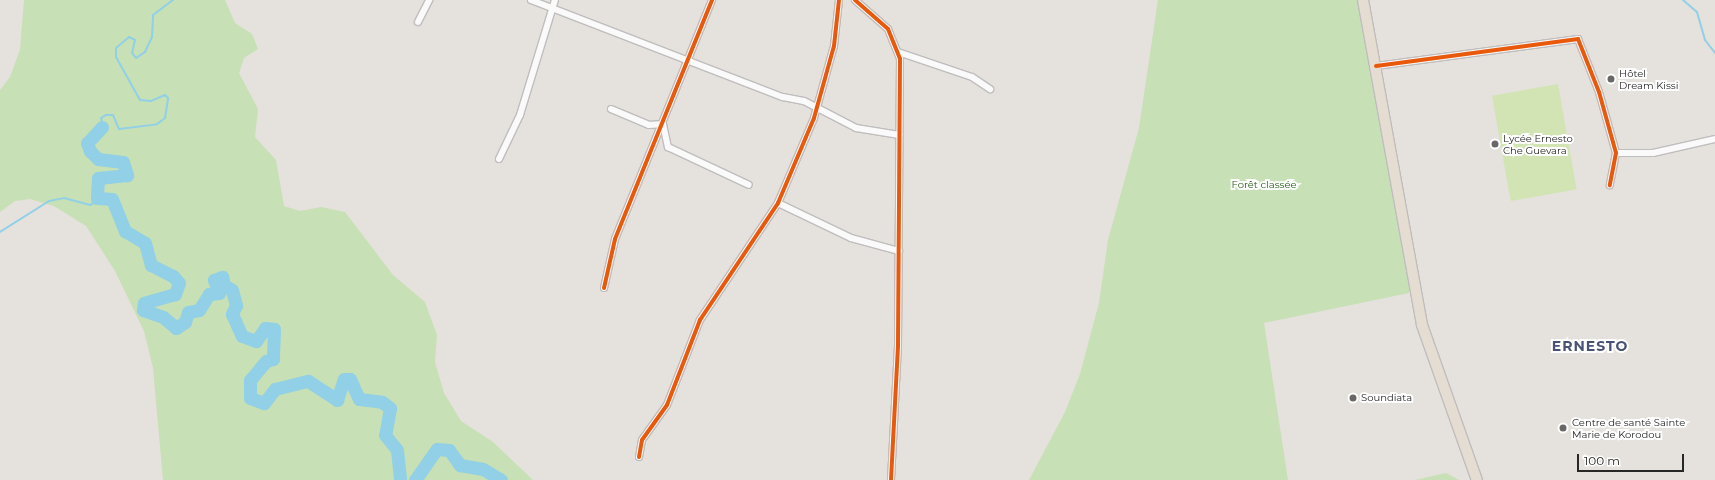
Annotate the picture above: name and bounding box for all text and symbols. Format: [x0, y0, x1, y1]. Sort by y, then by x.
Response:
place label: Hôtel Dream Kissi [1619, 67, 1678, 90]
marker: Hôtel Dream Kissi [1606, 74, 1616, 84]
place label: Lycée Ernesto Che Guevara [1503, 132, 1573, 156]
marker: Lycée Ernesto Che Guevara [1490, 139, 1500, 149]
park label: Forêt classée [1231, 179, 1297, 191]
district label: ERNESTO [1552, 338, 1628, 354]
place label: Soundiata [1361, 392, 1412, 404]
marker: Soundiata [1348, 393, 1358, 403]
place label: Centre de santé Sainte Marie de Korodou [1572, 416, 1685, 440]
marker: Centre de santé Sainte Marie de Korodou [1557, 422, 1569, 434]
scale bar [1579, 446, 1686, 472]
text: 100 m [1584, 453, 1620, 468]

